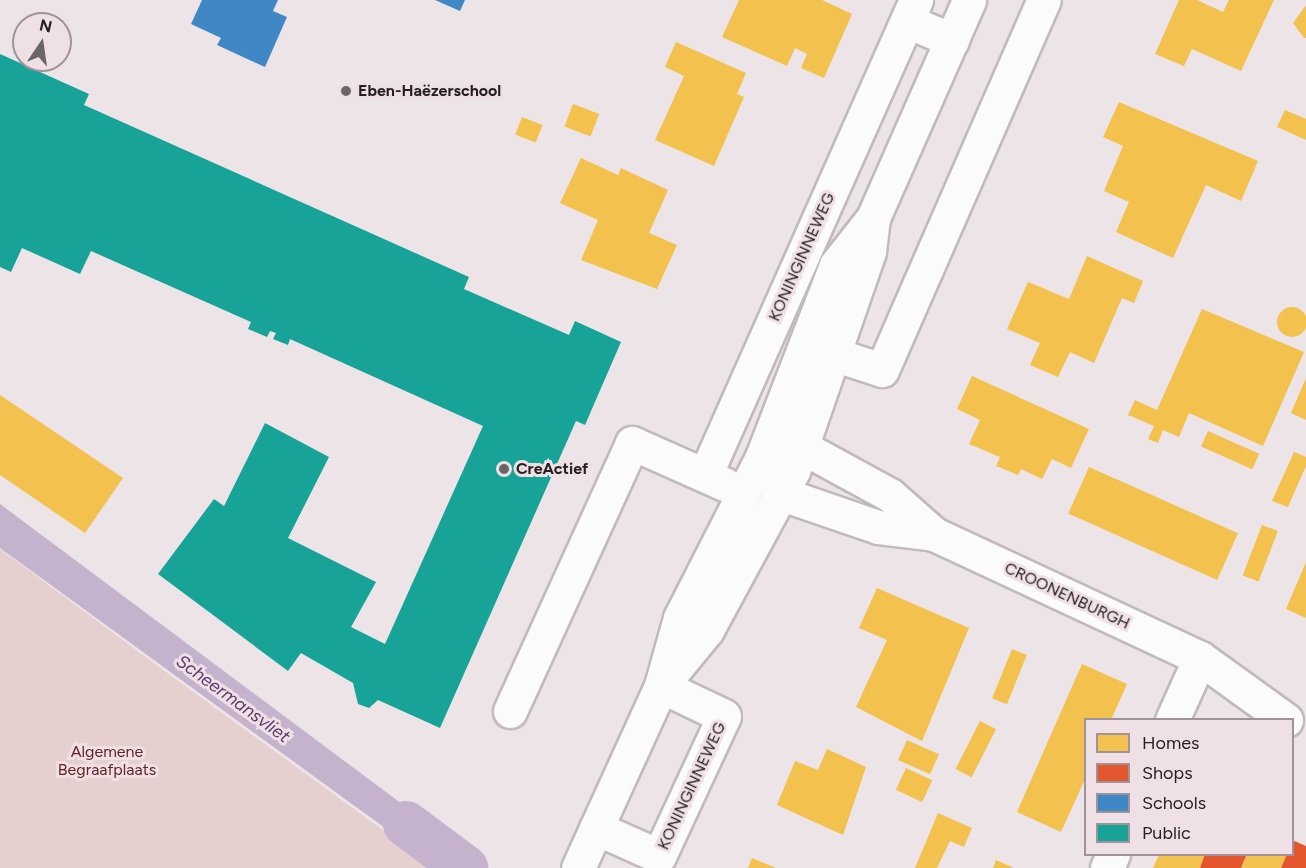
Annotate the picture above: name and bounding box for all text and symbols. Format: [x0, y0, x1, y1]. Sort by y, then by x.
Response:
north arrow [12, 12, 72, 72]
text: N [38, 15, 54, 37]
place label: Eben-Haëzerschool [358, 81, 501, 101]
marker: Eben-Haëzerschool [339, 84, 353, 98]
street label: KONINGINNEWEG [765, 190, 839, 324]
place label: CreActief [516, 459, 588, 479]
marker: CreActief [497, 462, 511, 476]
street label: CROONENBURGH [1001, 559, 1133, 633]
water label: Scheermansvliet [172, 650, 294, 748]
legend [1084, 718, 1294, 856]
street label: KONINGINNEWEG [654, 719, 730, 853]
text: Homes [1142, 732, 1200, 754]
park label: Algemene Begraafplaats [58, 742, 156, 780]
text: Shops [1142, 762, 1193, 784]
text: Schools [1142, 792, 1206, 814]
text: Public [1142, 822, 1191, 844]

